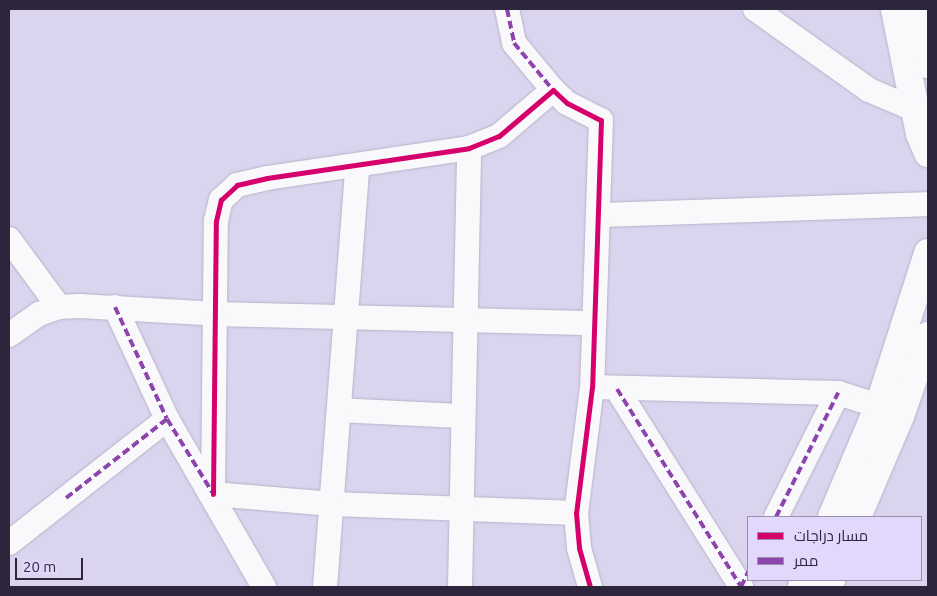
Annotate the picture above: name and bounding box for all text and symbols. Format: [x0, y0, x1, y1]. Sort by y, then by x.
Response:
legend [747, 516, 922, 581]
text: مسار دراجات [794, 527, 868, 544]
scale bar [18, 548, 85, 580]
text: ممر [794, 552, 818, 569]
text: 20 m [23, 558, 56, 575]

